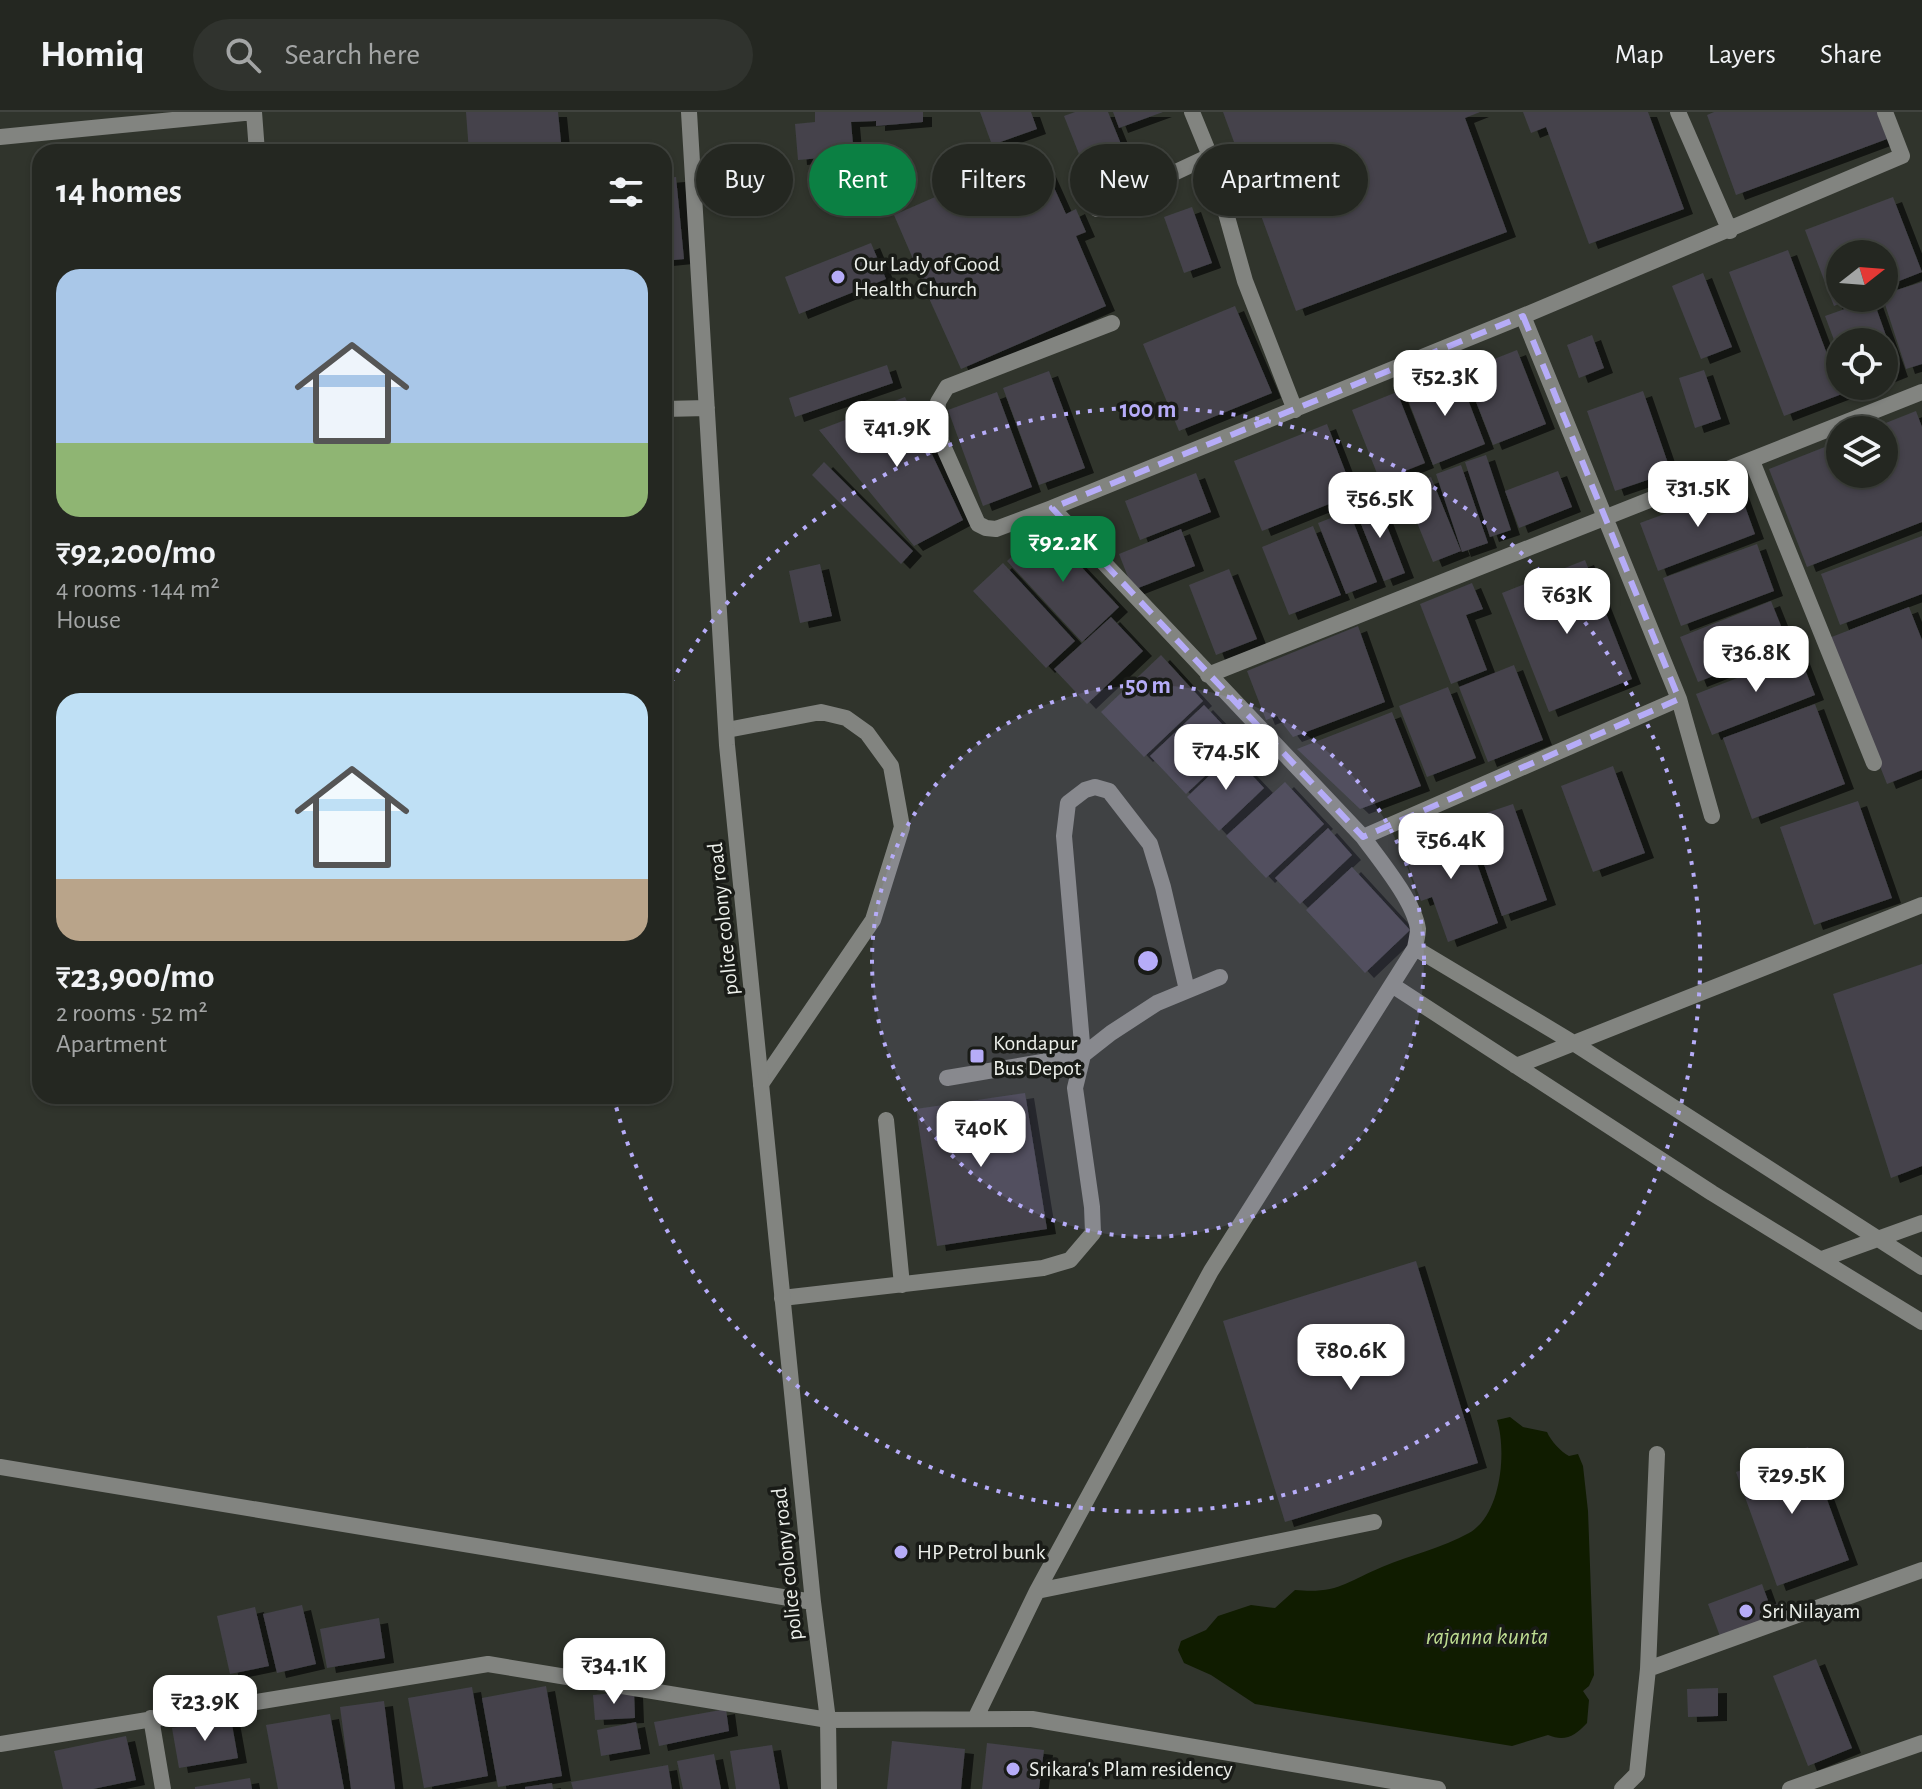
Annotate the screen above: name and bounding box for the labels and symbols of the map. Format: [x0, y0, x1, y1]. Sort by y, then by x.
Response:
north arrow [1826, 240, 1898, 312]
place label: Our Lady of Good Health Church [854, 253, 1000, 300]
marker: Our Lady of Good Health Church [829, 268, 847, 286]
pin: ₹52.3K [1380, 350, 1510, 418]
text: 100 m [1120, 398, 1176, 422]
pin: ₹41.9K [832, 401, 962, 469]
pin: ₹31.5K [1633, 461, 1763, 529]
pin: ₹56.5K [1315, 472, 1445, 540]
pin: ₹92.2K [998, 516, 1128, 584]
pin: ₹63K [1520, 568, 1614, 636]
pin: ₹36.8K [1691, 626, 1821, 694]
text: 50 m [1125, 674, 1171, 698]
pin: ₹74.5K [1161, 724, 1291, 792]
pin: ₹56.4K [1386, 813, 1516, 881]
street label: police colony road [704, 841, 742, 997]
centre of rings [1134, 947, 1162, 975]
place label: Kondapur Bus Depot [993, 1032, 1081, 1079]
marker: Kondapur Bus Depot [968, 1047, 986, 1065]
pin: ₹40K [934, 1101, 1028, 1169]
pin: ₹80.6K [1286, 1324, 1416, 1392]
pin: ₹29.5K [1727, 1448, 1857, 1516]
street label: police colony road [768, 1486, 806, 1642]
place label: HP Petrol bunk [917, 1541, 1045, 1563]
marker: HP Petrol bunk [892, 1543, 910, 1561]
place label: Sri Nilayam [1762, 1600, 1860, 1622]
marker: Sri Nilayam [1737, 1602, 1755, 1620]
water label: rajanna kunta [1426, 1625, 1548, 1649]
pin: ₹34.1K [549, 1638, 679, 1706]
pin: ₹23.9K [140, 1675, 270, 1743]
place label: Srikara's Plam residency [1029, 1758, 1233, 1780]
marker: Srikara's Plam residency [1004, 1760, 1022, 1778]

